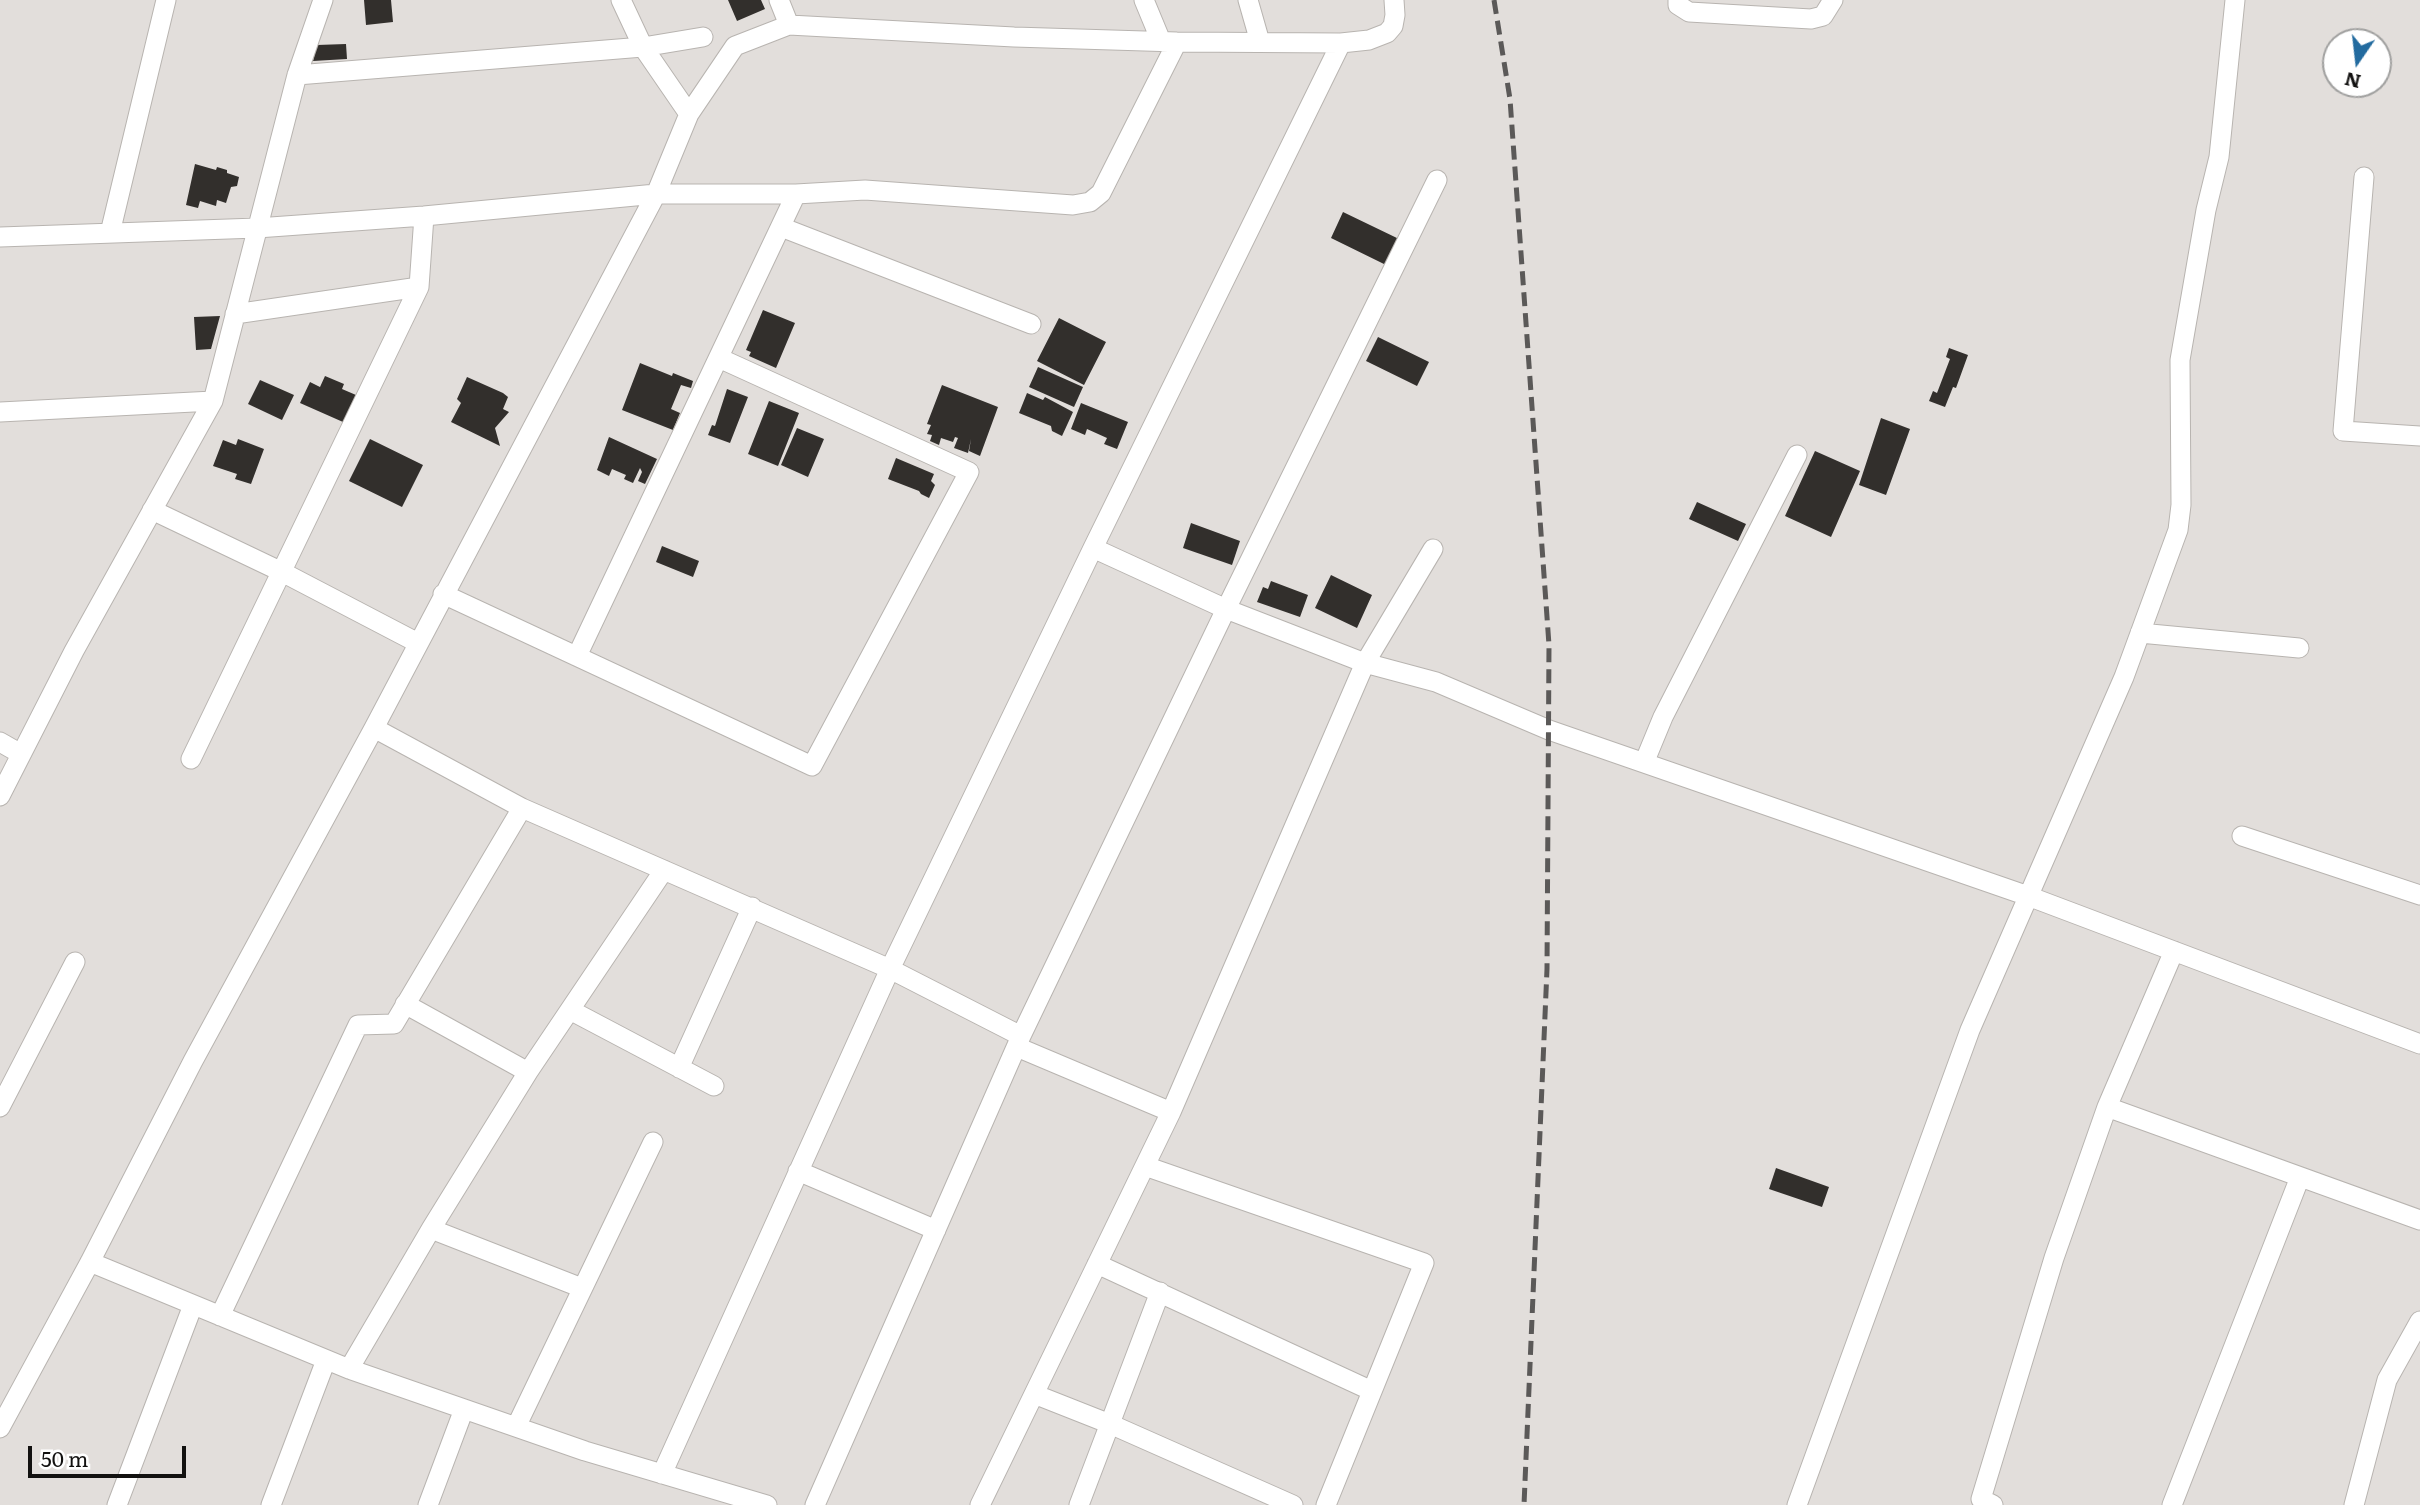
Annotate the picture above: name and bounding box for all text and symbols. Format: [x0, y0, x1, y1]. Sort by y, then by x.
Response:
north arrow [2322, 28, 2392, 98]
text: N [2341, 66, 2364, 97]
scale bar [32, 1432, 189, 1476]
text: 50 m [41, 1442, 88, 1473]

